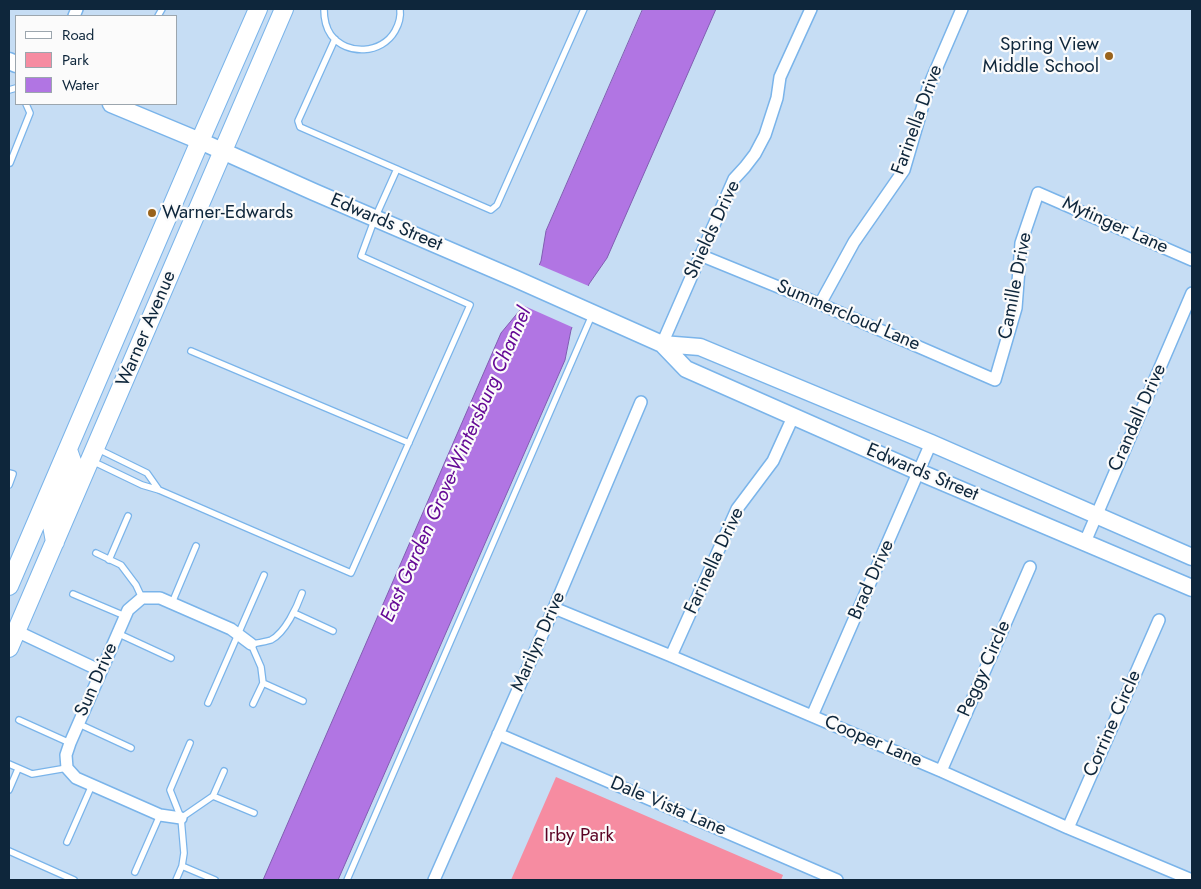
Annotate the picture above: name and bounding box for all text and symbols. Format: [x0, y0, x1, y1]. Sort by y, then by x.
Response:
legend [15, 15, 178, 105]
text: Road [62, 24, 94, 46]
place label: Spring View Middle School [983, 34, 1099, 78]
text: Park [62, 49, 89, 71]
marker: Spring View Middle School [1103, 50, 1115, 62]
street label: Farinella Drive [888, 62, 948, 178]
text: Water [62, 74, 99, 96]
street label: Shields Drive [680, 177, 746, 283]
street label: Edwards Street [327, 189, 445, 257]
street label: Mytinger Lane [1059, 193, 1171, 259]
place label: Warner-Edwards [162, 202, 293, 224]
marker: Warner-Edwards [146, 207, 158, 219]
street label: Camille Drive [994, 231, 1038, 341]
street label: Warner Avenue [112, 268, 182, 390]
street label: Summercloud Lane [773, 275, 923, 357]
water label: East Garden Grove-Wintersburg Channel [377, 304, 537, 626]
street label: Crandall Drive [1104, 361, 1172, 475]
street label: Edwards Street [863, 439, 981, 507]
street label: Farinella Drive [680, 504, 750, 618]
street label: Brad Drive [844, 537, 900, 623]
street label: Marilyn Drive [507, 589, 571, 695]
street label: Peggy Circle [954, 617, 1016, 721]
street label: Sun Drive [71, 640, 123, 720]
street label: Corrine Circle [1079, 667, 1147, 781]
street label: Cooper Lane [821, 711, 925, 773]
street label: Dale Vista Lane [607, 772, 729, 842]
park label: Irby Park [544, 825, 614, 847]

